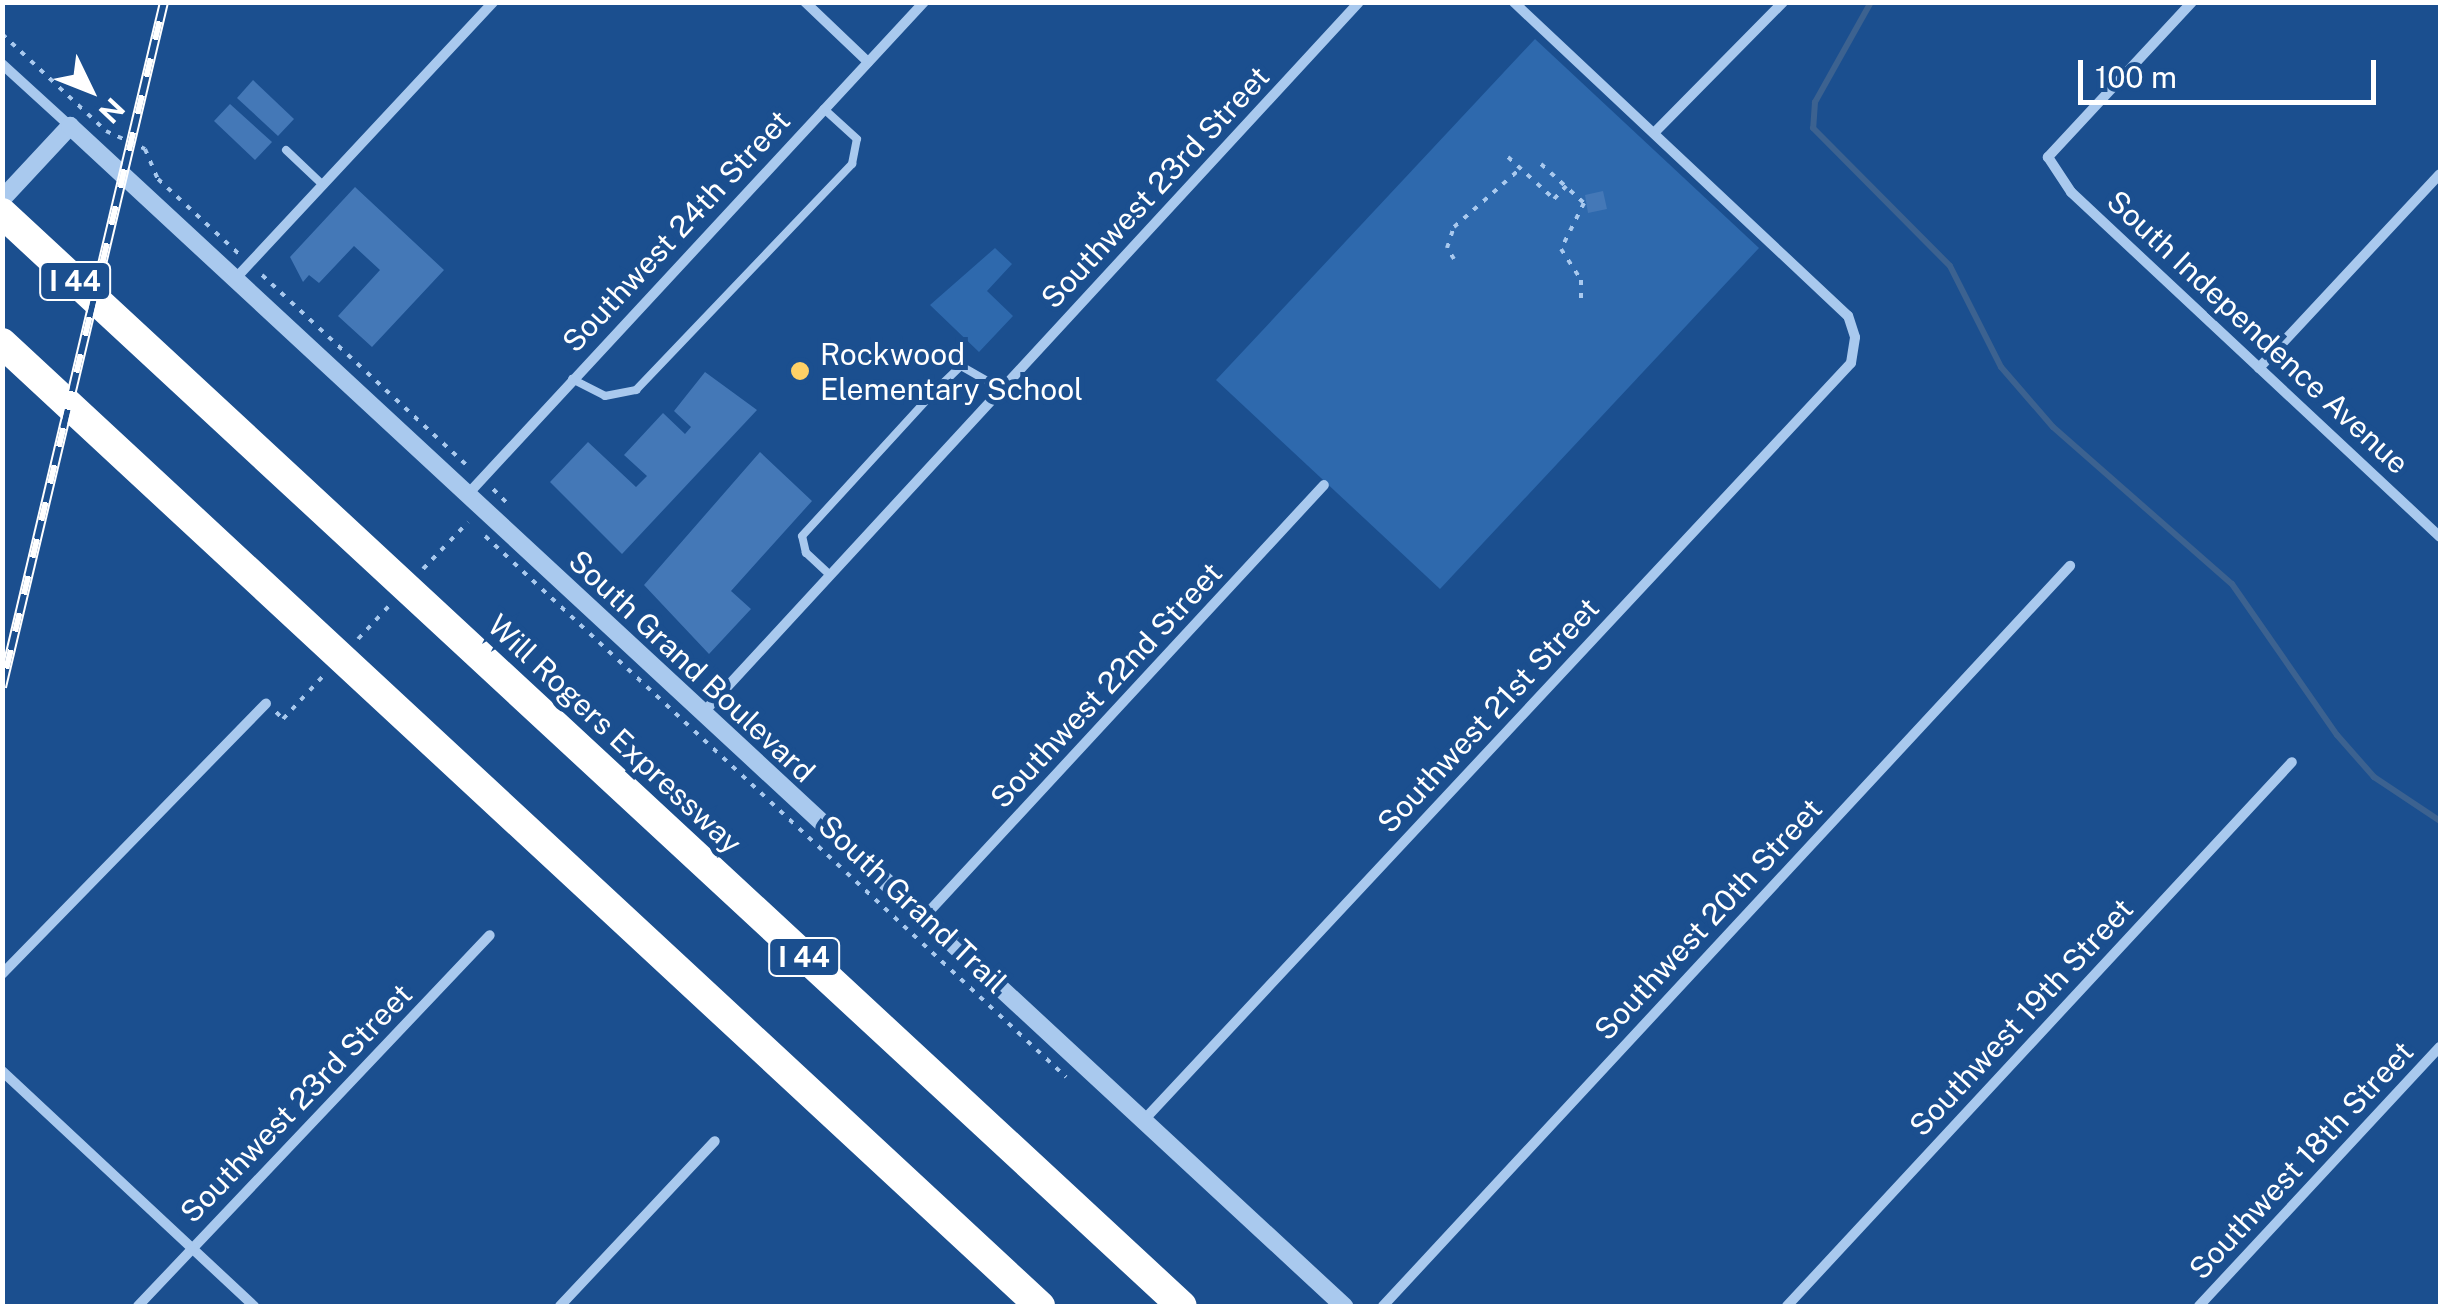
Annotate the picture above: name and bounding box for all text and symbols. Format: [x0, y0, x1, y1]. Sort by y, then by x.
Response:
north arrow [40, 40, 140, 140]
scale bar [2083, 40, 2380, 102]
street label: Southwest 23rd Street [1033, 59, 1277, 315]
text: 100 m [2095, 59, 2177, 95]
text: N [93, 92, 132, 130]
street label: Southwest 24th Street [555, 103, 797, 359]
street label: South Independence Avenue [2100, 183, 2416, 481]
road number: I 44 [38, 258, 112, 304]
place label: Rockwood Elementary School [820, 336, 1083, 406]
marker: Rockwood Elementary School [789, 360, 811, 382]
street label: South Grand Boulevard [561, 543, 823, 789]
street label: Southwest 22nd Street [983, 555, 1229, 815]
street label: Southwest 21st Street [1370, 590, 1606, 840]
street label: Will Rogers Expressway [481, 607, 749, 861]
street label: Southwest 20th Street [1587, 791, 1829, 1047]
street label: South Grand Trail [811, 808, 1015, 1000]
street label: Southwest 19th Street [1902, 891, 2140, 1143]
road number: I 44 [766, 934, 842, 980]
street label: Southwest 23rd Street [173, 976, 419, 1230]
street label: Southwest 18th Street [2181, 1034, 2421, 1286]

